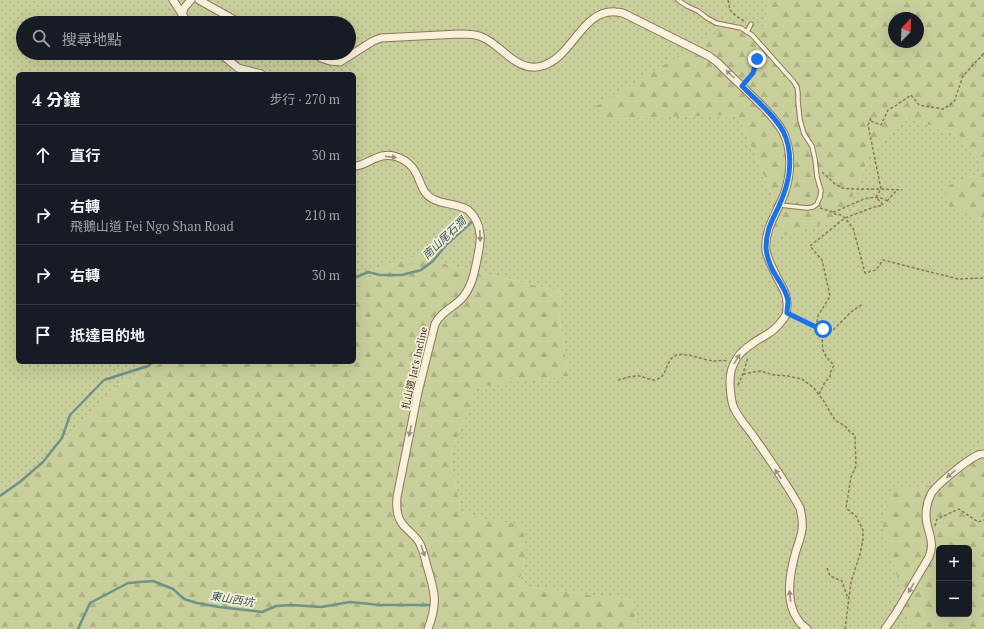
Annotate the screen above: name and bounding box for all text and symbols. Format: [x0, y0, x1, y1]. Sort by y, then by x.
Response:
north arrow [888, 12, 924, 48]
search box [16, 16, 356, 60]
icon: search [30, 27, 52, 49]
text: 搜尋地點 [62, 29, 122, 49]
route end [748, 50, 766, 68]
one-way arrow [725, 69, 734, 79]
text: 4 分鐘 [32, 88, 80, 111]
text: 步行 · 270 m [269, 90, 340, 108]
icon: ahead [32, 144, 54, 166]
text: 直行 [70, 145, 100, 165]
text: 30 m [312, 146, 340, 164]
one-way arrow [385, 153, 397, 160]
text: 右轉 [70, 196, 100, 216]
icon: right [32, 204, 54, 226]
text: 210 m [305, 206, 340, 224]
water label: 南山尾石澗 [419, 212, 470, 262]
text: 飛鵝山道 Fei Ngo Shan Road [70, 217, 234, 235]
one-way arrow [477, 230, 483, 243]
icon: right [32, 264, 54, 286]
text: 右轉 [70, 265, 100, 285]
text: 30 m [312, 266, 340, 284]
route start [814, 320, 832, 338]
icon: arrive [32, 324, 54, 346]
text: 抵達目的地 [70, 325, 145, 345]
street label: 扎山道 Jat's Incline [399, 326, 430, 411]
one-way arrow [733, 354, 740, 365]
one-way arrow [407, 425, 413, 437]
one-way arrow [774, 469, 782, 479]
one-way arrow [946, 470, 957, 478]
one-way arrow [420, 545, 426, 557]
map controls [936, 545, 972, 617]
button: + [936, 545, 972, 581]
button: − [936, 581, 972, 617]
one-way arrow [907, 583, 915, 593]
water label: 東山西坑 [209, 589, 257, 610]
one-way arrow [787, 589, 793, 602]

